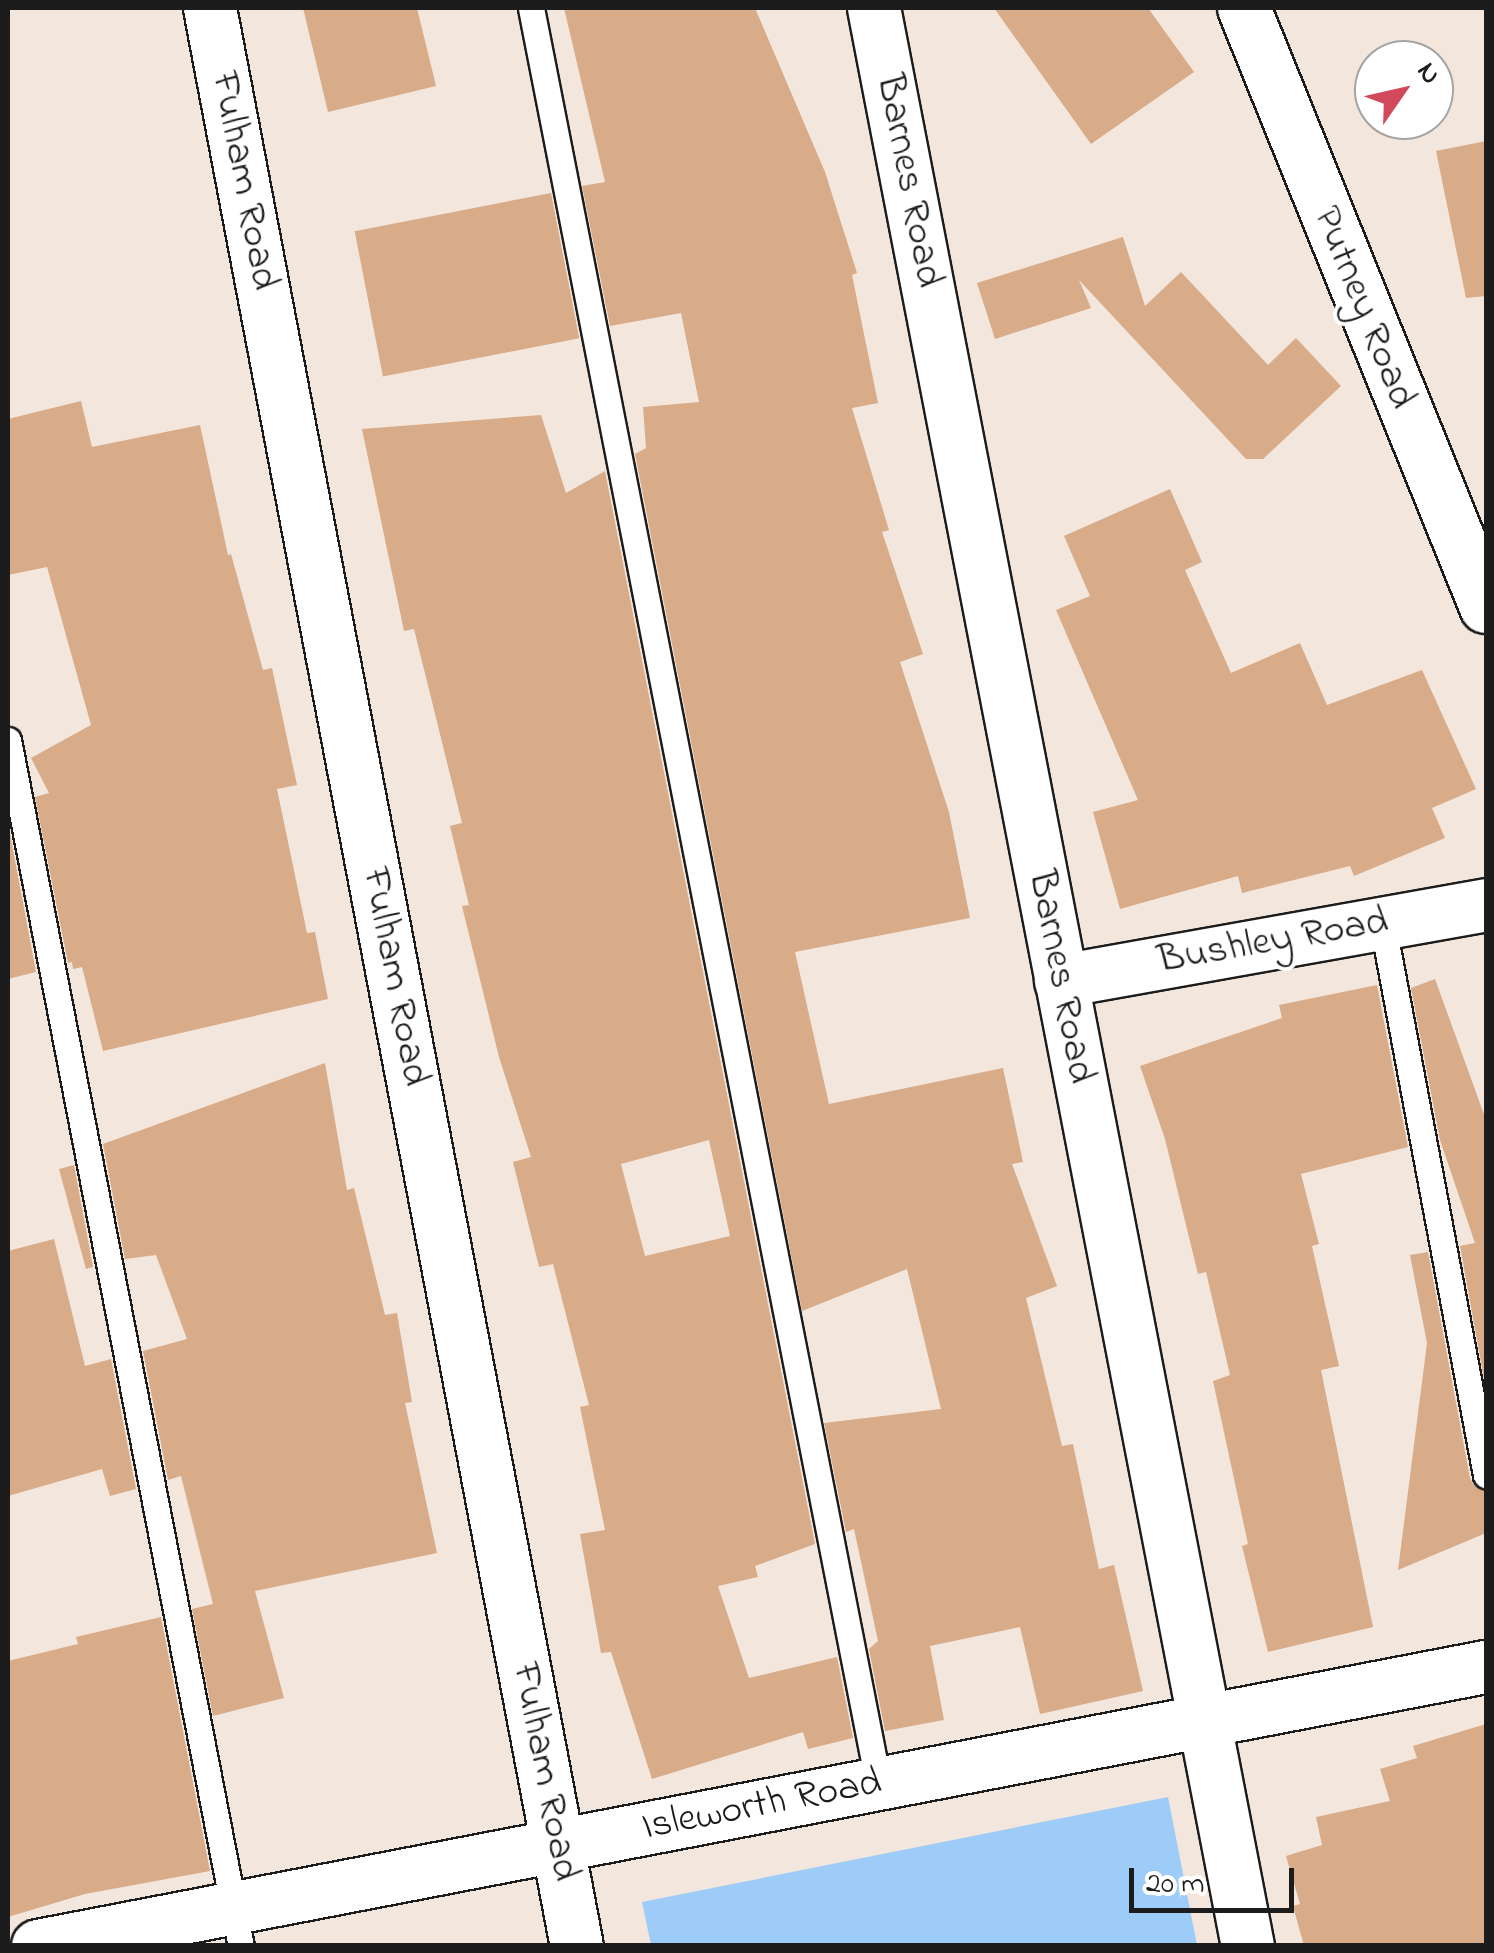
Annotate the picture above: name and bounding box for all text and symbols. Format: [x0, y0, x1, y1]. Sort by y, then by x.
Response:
north arrow [1354, 40, 1454, 140]
text: N [1405, 55, 1450, 93]
street label: Fulham Road [198, 68, 288, 294]
street label: Barnes Road [864, 70, 952, 292]
street label: Putney Road [1301, 200, 1425, 416]
street label: Fulham Road [349, 864, 439, 1090]
street label: Barnes Road [1016, 866, 1104, 1088]
street label: Bushley Road [1154, 898, 1392, 986]
street label: Fulham Road [499, 1659, 589, 1885]
street label: Isleworth Road [638, 1759, 886, 1853]
scale bar [1134, 1848, 1299, 1910]
text: 20 m [1146, 1863, 1205, 1907]

